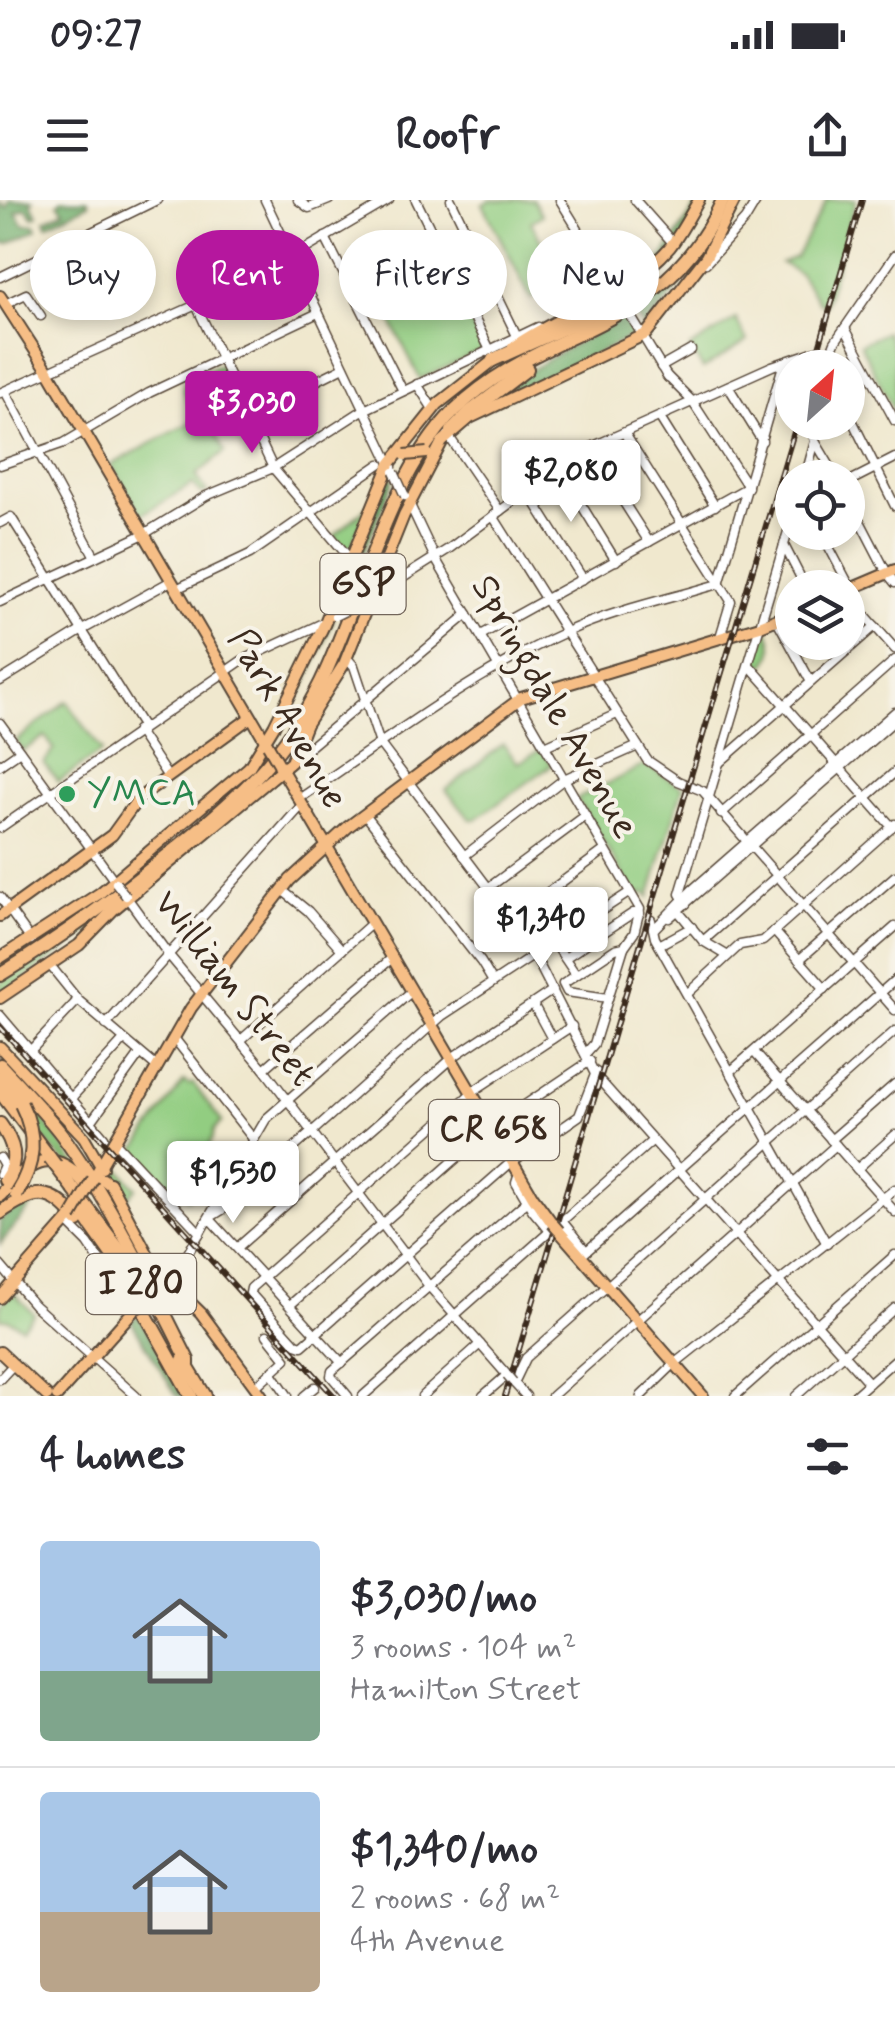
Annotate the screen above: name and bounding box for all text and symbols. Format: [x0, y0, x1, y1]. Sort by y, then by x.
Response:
text: 09:27 [50, 11, 142, 60]
text: Roofr [396, 106, 499, 165]
icon: menu [40, 108, 95, 163]
icon: share [800, 108, 855, 163]
chip: Buy [30, 230, 156, 320]
chip: Rent [176, 230, 319, 320]
chip: Filters [339, 230, 507, 320]
chip: New [527, 230, 659, 320]
north arrow [775, 350, 865, 440]
map controls [775, 350, 865, 660]
pin: $3,030 [171, 371, 333, 456]
text: $3,030 [207, 382, 297, 424]
pin: $2,080 [490, 440, 652, 525]
text: $2,080 [524, 451, 618, 493]
button: locate [775, 460, 865, 550]
road number: GSP [320, 554, 406, 614]
street label: Springdale Avenue [455, 567, 649, 849]
button: layers [775, 570, 865, 660]
street label: Park Avenue [216, 620, 358, 818]
place label: YMCA [87, 770, 196, 819]
marker: YMCA [56, 783, 78, 805]
street label: William Street [142, 881, 326, 1097]
pin: $1,340 [460, 887, 622, 972]
text: $1,340 [496, 898, 586, 940]
road number: CR 658 [429, 1100, 559, 1160]
pin: $1,530 [152, 1141, 314, 1226]
text: $1,530 [189, 1152, 277, 1194]
road number: I 280 [86, 1254, 196, 1314]
text: 4 homes [40, 1429, 186, 1484]
icon: filters [800, 1429, 855, 1484]
text: $3,030/mo [350, 1572, 537, 1627]
icon: home [120, 1581, 240, 1701]
text: 3 rooms · 104 m² [350, 1627, 576, 1669]
text: Hamilton Street [350, 1669, 581, 1711]
text: $1,340/mo [350, 1823, 538, 1878]
icon: home [120, 1832, 240, 1952]
text: 2 rooms · 68 m² [350, 1878, 560, 1920]
text: 4th Avenue [350, 1920, 505, 1962]

